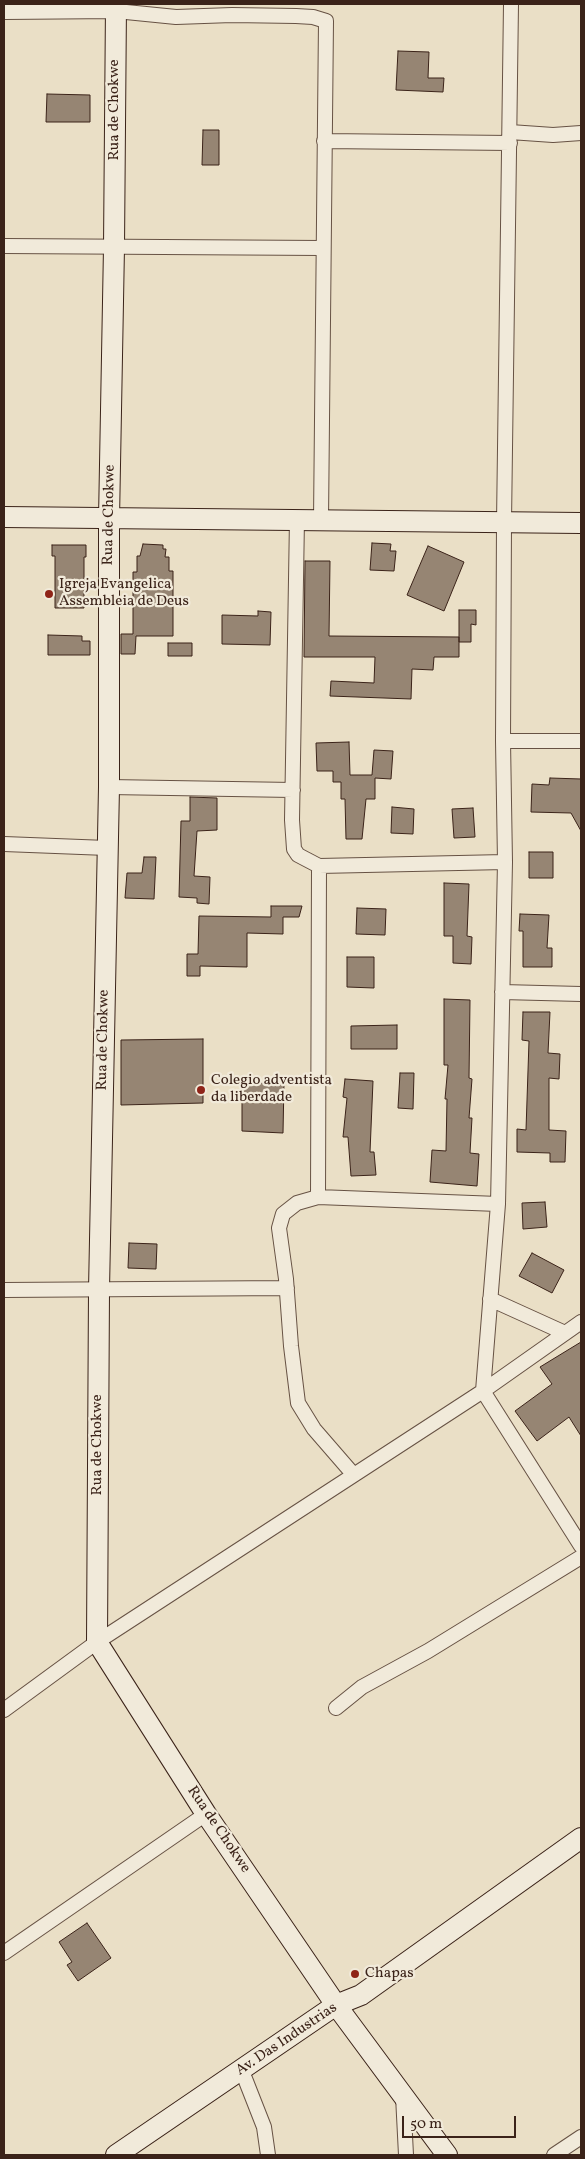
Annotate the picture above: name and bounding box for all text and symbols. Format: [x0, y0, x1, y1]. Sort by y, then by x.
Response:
street label: Rua de Chokwe [106, 59, 124, 161]
street label: Rua de Chokwe [100, 464, 120, 566]
place label: Igreja Evangelica Assembleia de Deus [59, 576, 189, 611]
marker: Igreja Evangelica Assembleia de Deus [43, 588, 55, 600]
street label: Rua de Chokwe [94, 989, 114, 1091]
place label: Colegio adventista da liberdade [211, 1072, 332, 1107]
marker: Colegio adventista da liberdade [195, 1084, 207, 1096]
street label: Rua de Chokwe [89, 1394, 107, 1496]
street label: Rua de Chokwe [182, 1783, 254, 1877]
place label: Chapas [365, 1965, 414, 1983]
marker: Chapas [349, 1968, 361, 1980]
street label: Av. Das Industrias [233, 1999, 341, 2081]
scale bar [405, 2106, 519, 2138]
text: 50 m [410, 2114, 442, 2135]

